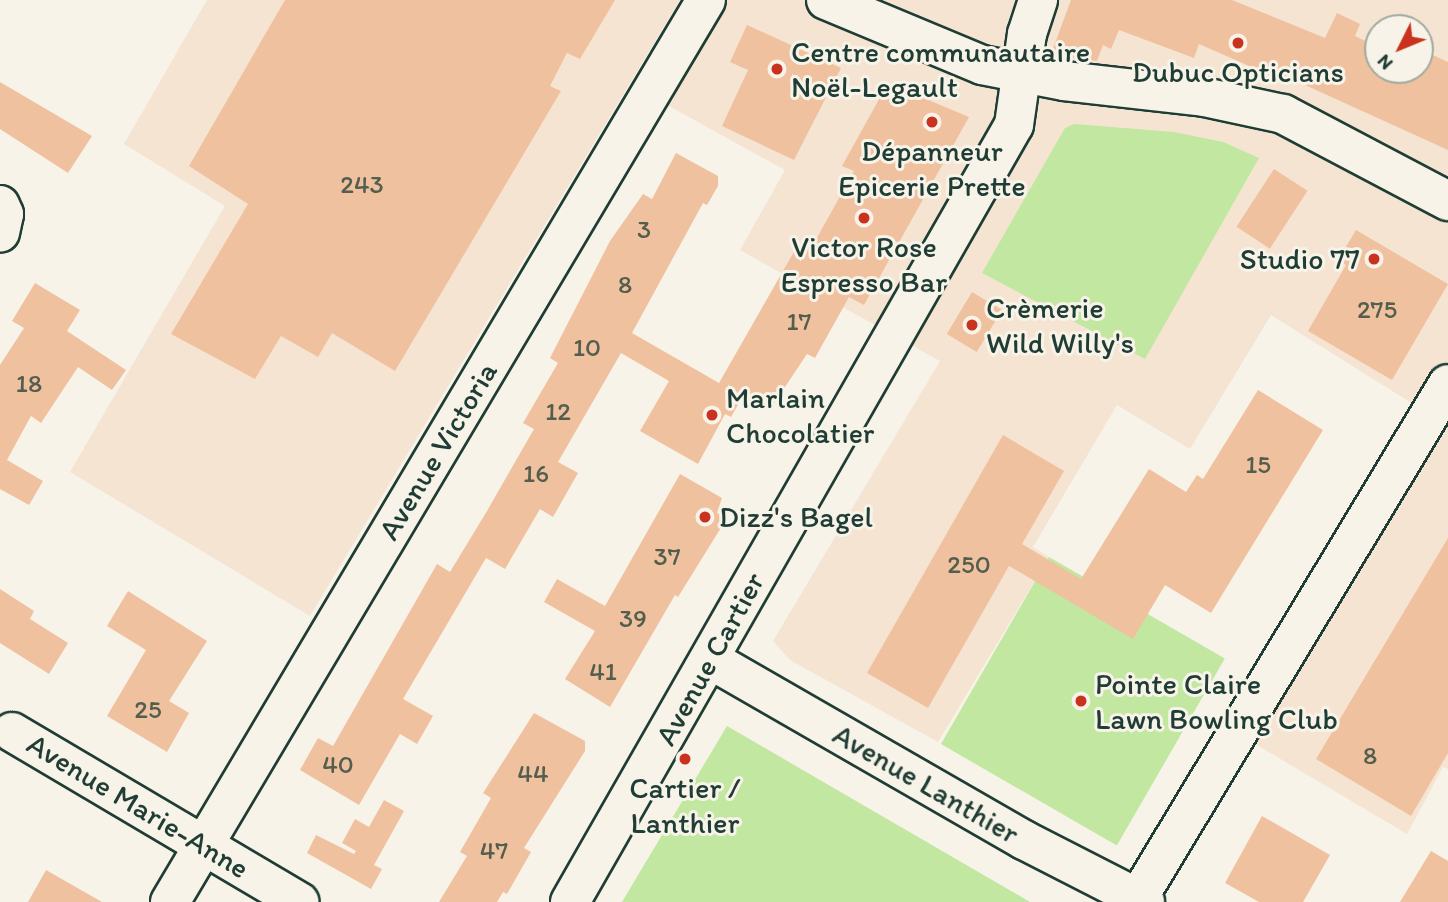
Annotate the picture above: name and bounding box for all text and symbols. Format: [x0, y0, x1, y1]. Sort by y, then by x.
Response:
north arrow [1364, 14, 1434, 84]
place label: Centre communautaire Noël-Legault [791, 34, 1090, 104]
marker: Dubuc Opticians [1230, 35, 1246, 51]
text: N [1372, 50, 1398, 75]
place label: Dubuc Opticians [1132, 54, 1344, 90]
marker: Centre communautaire Noël-Legault [769, 61, 785, 77]
marker: Dépanneur Epicerie Prette [924, 114, 940, 130]
place label: Dépanneur Epicerie Prette [838, 133, 1026, 204]
house number: 243 [340, 169, 384, 201]
marker: Victor Rose Espresso Bar [856, 210, 872, 226]
house number: 3 [637, 214, 651, 246]
place label: Victor Rose Espresso Bar [781, 229, 947, 300]
place label: Studio 77 [1240, 241, 1360, 277]
marker: Studio 77 [1366, 251, 1382, 267]
house number: 8 [618, 269, 632, 301]
place label: Crèmerie Wild Willy's [986, 290, 1134, 360]
house number: 275 [1357, 294, 1397, 326]
house number: 17 [787, 306, 811, 338]
marker: Crèmerie Wild Willy's [964, 317, 980, 333]
house number: 10 [573, 332, 601, 364]
street label: Avenue Victoria [371, 355, 505, 547]
house number: 18 [16, 368, 42, 400]
place label: Marlain Chocolatier [726, 380, 874, 450]
house number: 12 [545, 396, 571, 428]
marker: Marlain Chocolatier [704, 407, 720, 423]
house number: 15 [1245, 449, 1271, 481]
house number: 16 [523, 458, 549, 490]
place label: Dizz's Bagel [719, 499, 873, 535]
marker: Dizz's Bagel [697, 509, 713, 525]
house number: 37 [653, 541, 681, 573]
house number: 250 [947, 549, 991, 581]
street label: Avenue Cartier [648, 566, 772, 752]
house number: 39 [619, 603, 647, 635]
house number: 41 [589, 656, 617, 688]
place label: Pointe Claire Lawn Bowling Club [1095, 666, 1339, 736]
marker: Pointe Claire Lawn Bowling Club [1073, 693, 1089, 709]
house number: 25 [134, 694, 162, 726]
street label: Avenue Lanthier [826, 716, 1026, 852]
street label: Avenue Marie-Anne [21, 726, 255, 886]
house number: 8 [1363, 740, 1377, 772]
house number: 40 [322, 749, 354, 781]
marker: Cartier / Lanthier [677, 751, 693, 767]
house number: 44 [517, 758, 549, 790]
place label: Cartier / Lanthier [629, 770, 741, 840]
house number: 47 [480, 835, 508, 867]

